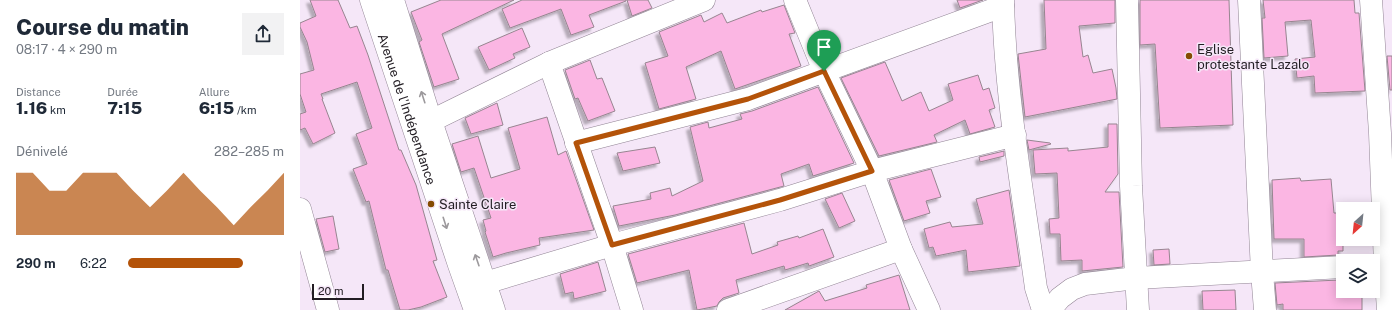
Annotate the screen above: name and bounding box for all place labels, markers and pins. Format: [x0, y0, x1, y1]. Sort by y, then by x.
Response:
pin [807, 30, 841, 71]
place label: Eglise protestante Lazalo [1197, 42, 1309, 72]
marker: Eglise protestante Lazalo [1184, 51, 1194, 61]
place label: Sainte Claire [439, 197, 516, 212]
marker: Sainte Claire [426, 199, 436, 209]

